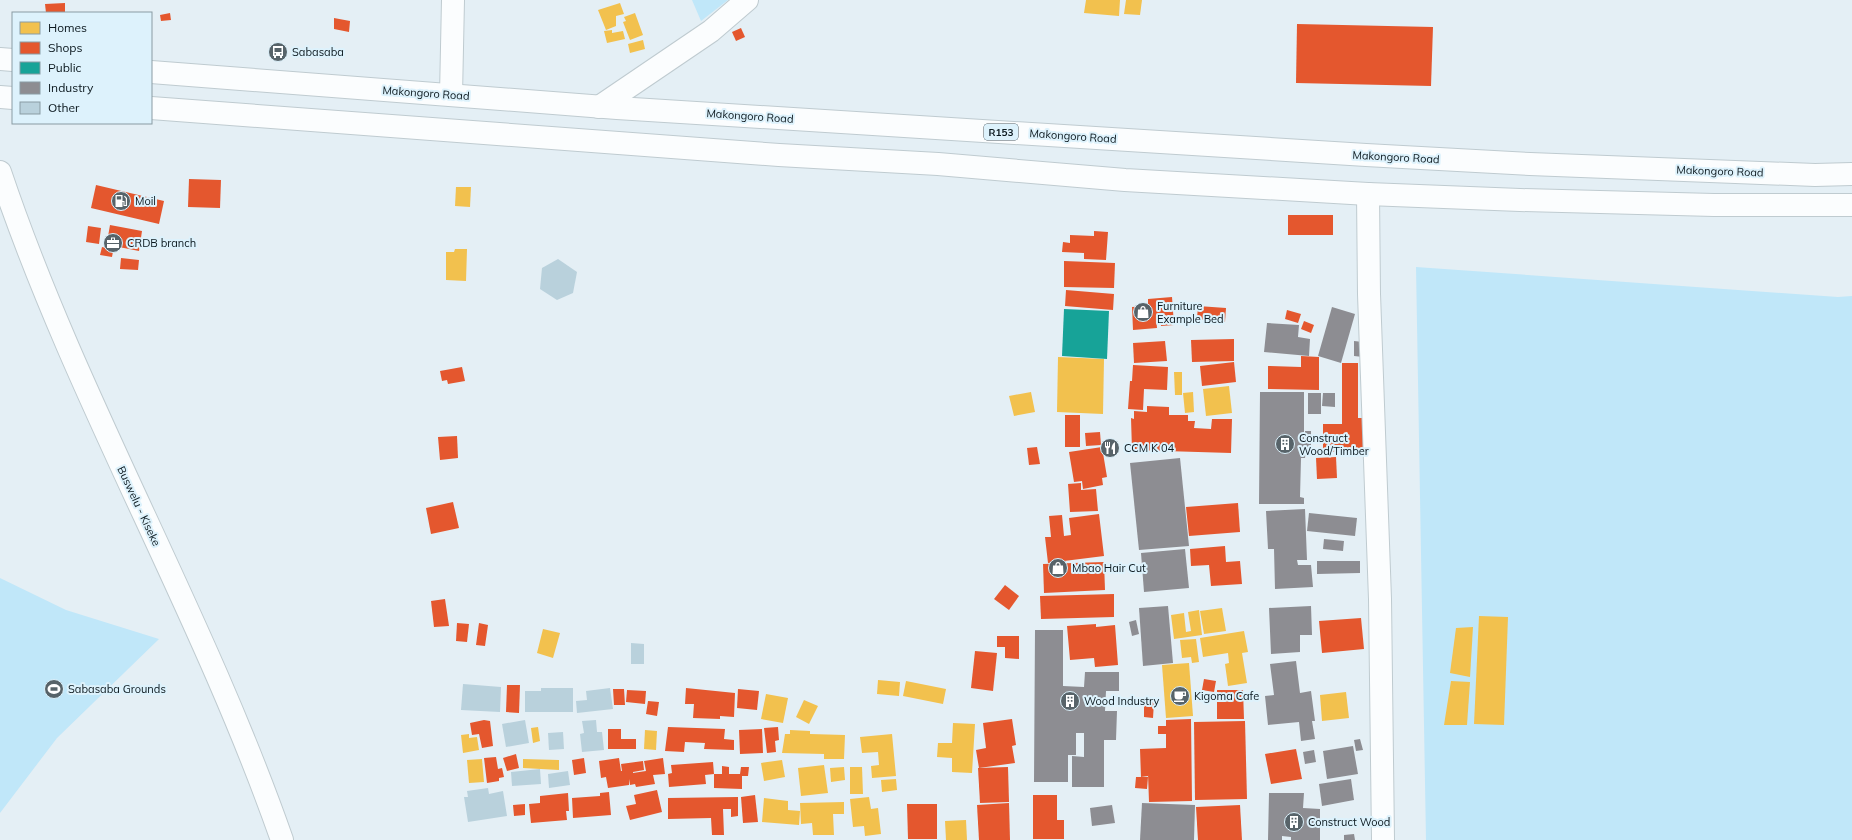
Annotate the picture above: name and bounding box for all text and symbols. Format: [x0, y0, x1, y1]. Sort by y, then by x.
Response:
legend [12, 12, 152, 124]
text: Homes [48, 20, 87, 35]
text: Shops [48, 40, 83, 55]
bus stop icon: Sabasaba [267, 41, 289, 63]
place label: Sabasaba [292, 45, 344, 59]
text: Public [48, 60, 82, 75]
text: Industry [48, 80, 94, 95]
street label: Makongoro Road [382, 83, 470, 103]
text: Other [48, 100, 80, 115]
street label: Makongoro Road [706, 106, 794, 126]
road number: R153 [984, 124, 1018, 140]
street label: Makongoro Road [1029, 126, 1117, 146]
street label: Makongoro Road [1352, 148, 1440, 166]
street label: Makongoro Road [1676, 162, 1764, 180]
fuel station icon: Moil [110, 190, 132, 212]
place label: Moil [135, 194, 156, 208]
office icon: CRDB branch [102, 232, 124, 254]
place label: CRDB branch [127, 236, 196, 250]
place label: Furniture Example Bed [1157, 299, 1224, 326]
shop icon: Furniture Example Bed [1132, 301, 1154, 323]
place label: Construct Wood/Timber [1299, 431, 1369, 458]
building icon: Construct Wood/Timber [1274, 433, 1296, 455]
restaurant icon: CCM K 04 [1099, 437, 1121, 459]
place label: CCM K 04 [1124, 441, 1175, 455]
street label: Buswelu - Kiseke [114, 464, 164, 548]
shop icon: Mbao Hair Cut [1047, 557, 1069, 579]
place label: Mbao Hair Cut [1072, 561, 1146, 575]
sports icon: Sabasaba Grounds [43, 678, 65, 700]
place label: Sabasaba Grounds [68, 682, 166, 696]
cafe icon: Kigoma Cafe [1169, 685, 1191, 707]
place label: Kigoma Cafe [1194, 689, 1259, 703]
building icon: Wood Industry [1059, 690, 1081, 712]
place label: Wood Industry [1084, 694, 1159, 708]
building icon: Construct Wood [1283, 811, 1305, 833]
place label: Construct Wood [1308, 815, 1390, 829]

